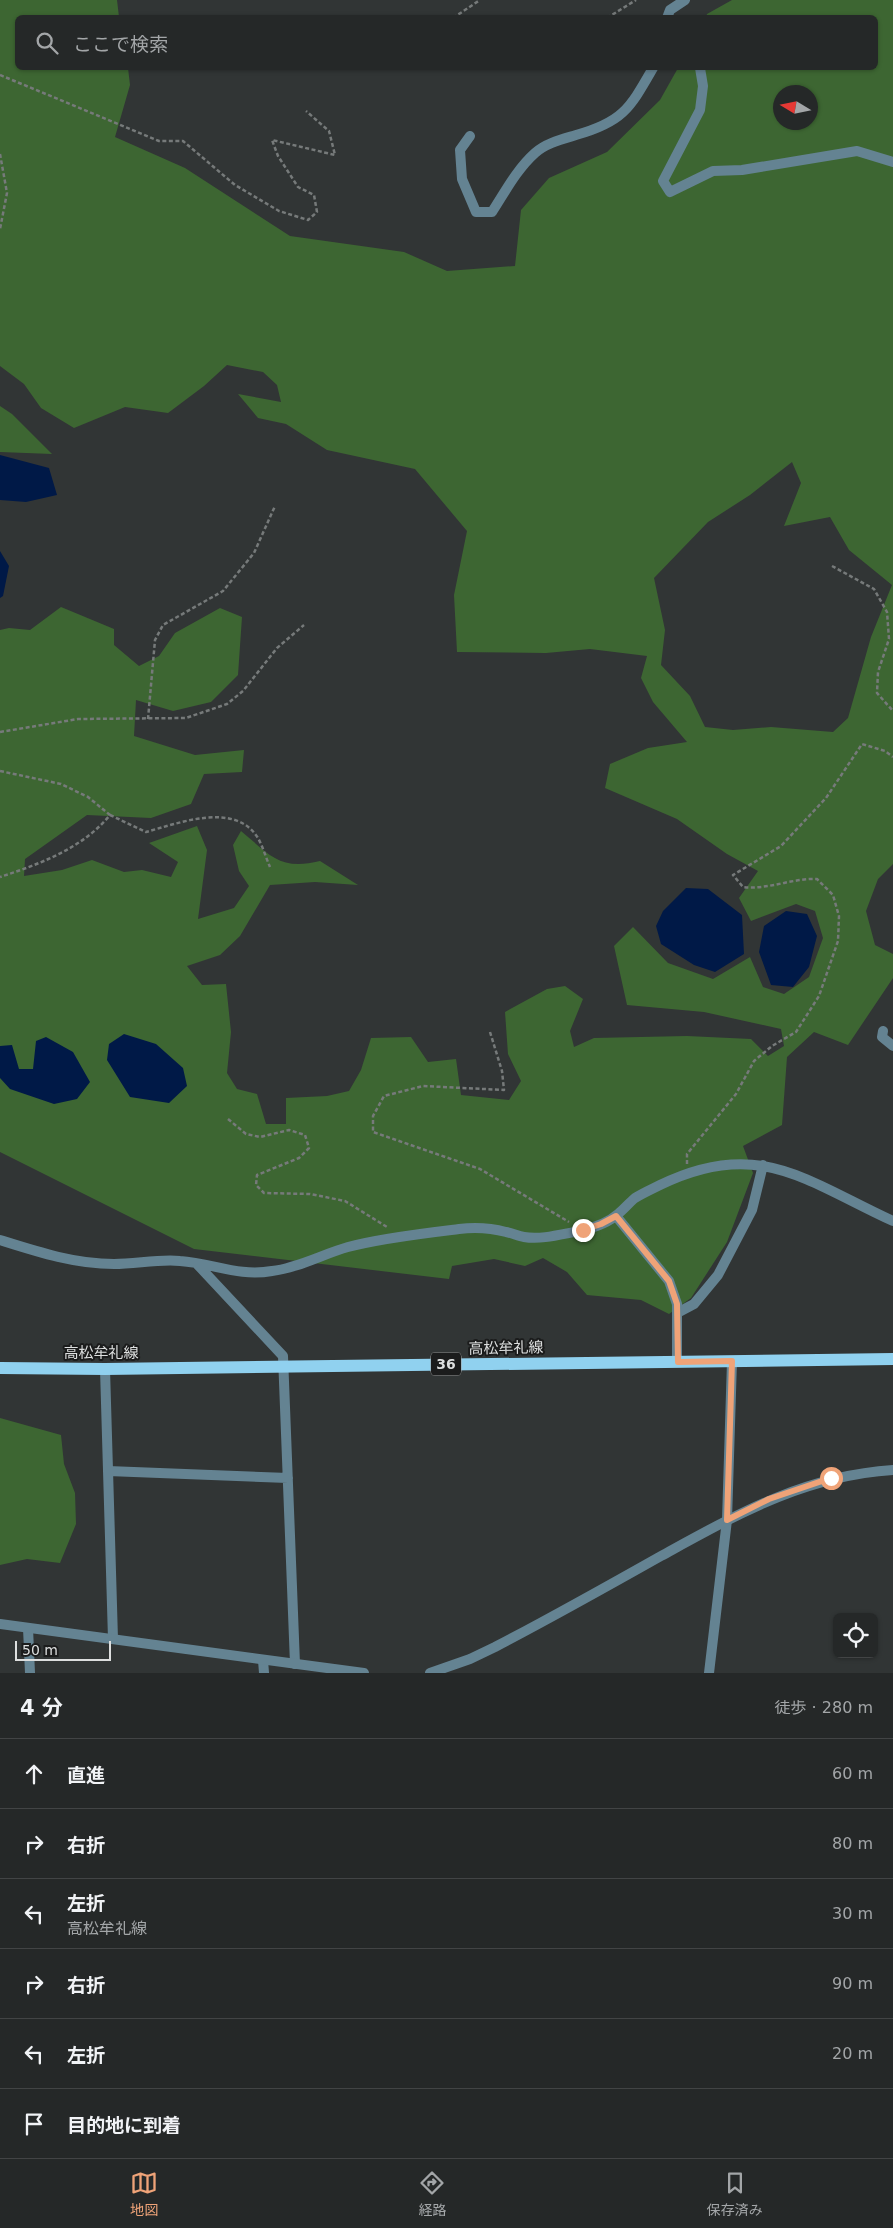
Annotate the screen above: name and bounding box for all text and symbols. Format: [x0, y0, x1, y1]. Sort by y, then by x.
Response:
search box [15, 15, 878, 70]
icon: search [33, 29, 61, 57]
text: ここで検索 [73, 33, 168, 55]
north arrow [773, 85, 818, 130]
route end [572, 1219, 595, 1242]
street label: 高松牟礼線 [468, 1338, 544, 1358]
street label: 高松牟礼線 [63, 1344, 139, 1362]
road number: 36 [431, 1352, 461, 1376]
route start [820, 1467, 843, 1490]
map controls [833, 1613, 878, 1658]
button: locate [833, 1613, 878, 1658]
scale bar [15, 1638, 111, 1661]
text: 50 m [22, 1642, 58, 1658]
text: 4 分 [20, 1696, 63, 1720]
text: 徒歩 · 280 m [775, 1698, 873, 1717]
icon: ahead [20, 1760, 48, 1788]
text: 直進 [67, 1764, 105, 1786]
text: 60 m [832, 1764, 873, 1783]
icon: right [20, 1830, 48, 1858]
text: 右折 [67, 1834, 105, 1856]
text: 80 m [832, 1834, 873, 1853]
text: 左折 [67, 1892, 105, 1914]
icon: left [20, 1900, 48, 1928]
text: 30 m [832, 1904, 873, 1923]
text: 高松牟礼線 [67, 1919, 147, 1938]
icon: right [20, 1970, 48, 1998]
text: 右折 [67, 1974, 105, 1996]
text: 90 m [832, 1974, 873, 1993]
icon: left [20, 2040, 48, 2068]
text: 左折 [67, 2044, 105, 2066]
text: 20 m [832, 2044, 873, 2063]
icon: arrive [20, 2110, 48, 2138]
text: 目的地に到着 [67, 2114, 181, 2136]
tab: 地図 [130, 2169, 158, 2219]
tab: 経路 [418, 2169, 446, 2219]
tab: 保存済み [707, 2169, 763, 2219]

